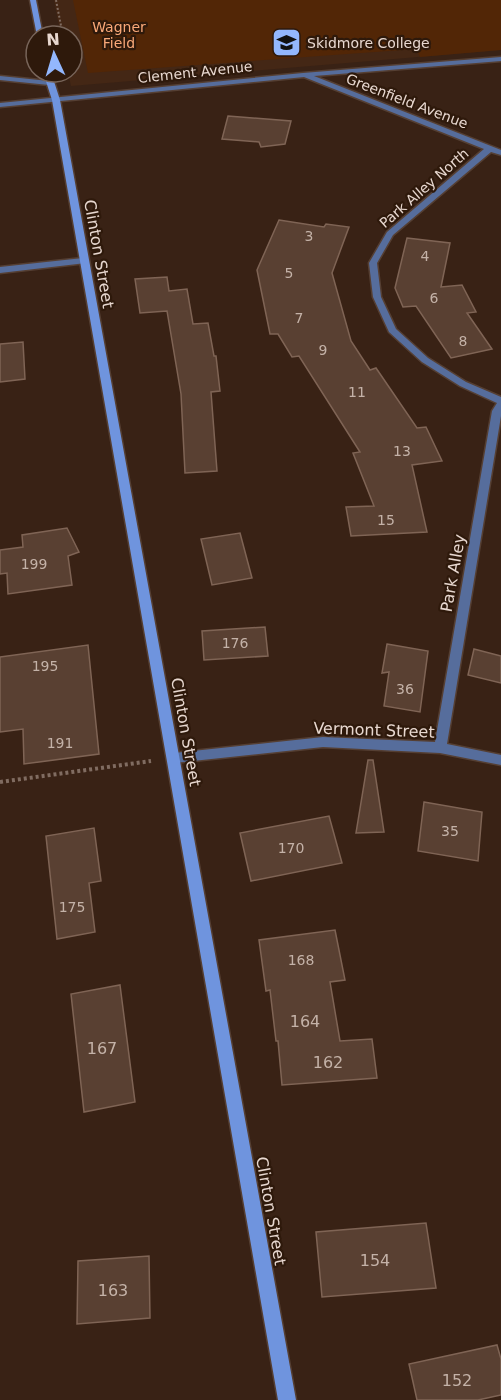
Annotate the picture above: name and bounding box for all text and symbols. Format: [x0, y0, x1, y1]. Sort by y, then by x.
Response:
park label: Wagner Field [92, 19, 146, 51]
north arrow [24, 24, 84, 84]
school or university icon: Skidmore College [270, 27, 302, 59]
text: N [46, 30, 60, 49]
place label: Skidmore College [307, 35, 430, 51]
street label: Clement Avenue [137, 58, 253, 86]
street label: Greenfield Avenue [344, 70, 470, 132]
street label: Park Alley North [376, 145, 472, 231]
street label: Clinton Street [80, 198, 118, 310]
house number: 3 [305, 228, 313, 244]
house number: 4 [421, 248, 430, 264]
house number: 5 [285, 265, 293, 281]
house number: 6 [430, 290, 439, 306]
house number: 7 [295, 310, 303, 326]
house number: 8 [459, 333, 467, 349]
house number: 9 [319, 342, 327, 358]
house number: 11 [348, 384, 366, 400]
house number: 13 [393, 443, 411, 459]
house number: 15 [377, 512, 395, 528]
street label: Park Alley [437, 533, 469, 613]
house number: 199 [21, 556, 47, 572]
house number: 176 [222, 635, 248, 651]
house number: 195 [32, 658, 58, 674]
street label: Clinton Street [167, 676, 205, 788]
house number: 36 [396, 681, 414, 697]
street label: Vermont Street [313, 718, 435, 742]
house number: 191 [47, 735, 73, 751]
house number: 35 [441, 823, 459, 839]
house number: 170 [278, 840, 304, 856]
house number: 175 [59, 899, 85, 915]
house number: 168 [288, 952, 314, 968]
house number: 164 [290, 1012, 320, 1031]
house number: 167 [87, 1039, 117, 1058]
house number: 162 [313, 1053, 343, 1072]
street label: Clinton Street [252, 1155, 290, 1267]
house number: 154 [360, 1251, 390, 1270]
house number: 163 [98, 1281, 128, 1300]
house number: 152 [442, 1371, 472, 1390]

